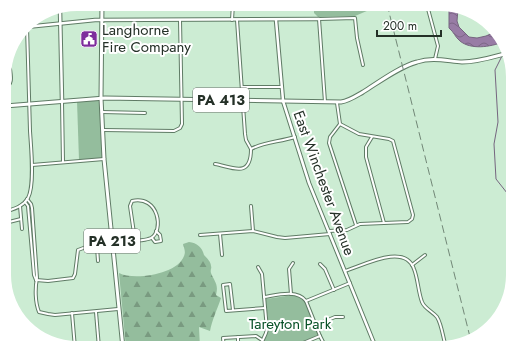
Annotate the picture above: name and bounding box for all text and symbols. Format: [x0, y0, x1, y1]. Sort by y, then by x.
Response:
scale bar [377, 12, 441, 38]
text: 200 m [383, 17, 417, 35]
place label: Langhorne Fire Company [102, 19, 191, 58]
public building icon: Langhorne Fire Company [79, 29, 99, 49]
road number: PA 413 [193, 88, 249, 112]
street label: East Winchester Avenue [288, 107, 361, 259]
road number: PA 213 [84, 229, 140, 253]
park label: Tareyton Park [249, 313, 332, 335]

